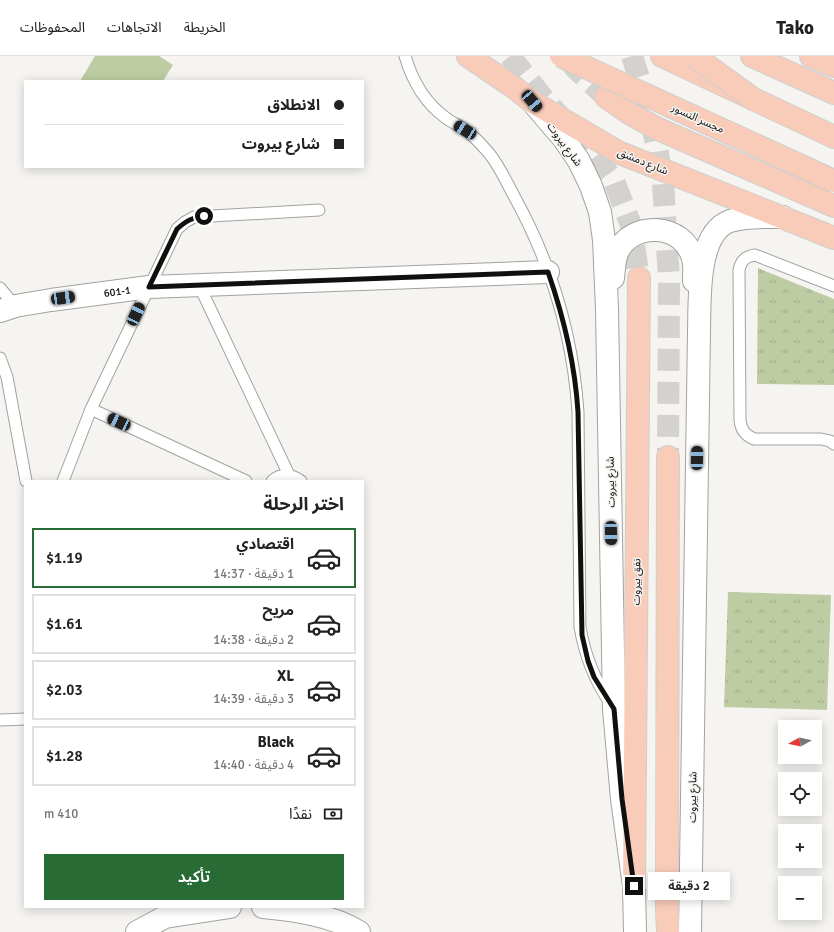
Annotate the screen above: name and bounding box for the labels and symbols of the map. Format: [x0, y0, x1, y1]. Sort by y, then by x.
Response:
car [520, 88, 544, 114]
street label: مجسر النسور [668, 101, 727, 136]
car [452, 119, 478, 141]
street label: شارع بيروت [544, 120, 585, 170]
street label: شارع دمشق [615, 145, 670, 179]
route start [195, 207, 213, 225]
street label: 601-1 [103, 283, 132, 300]
car [50, 290, 76, 306]
car [125, 301, 147, 327]
car [106, 411, 132, 433]
car [691, 446, 703, 470]
street label: شارع بيروت [604, 456, 618, 508]
car [605, 521, 617, 545]
street label: نفق بيروت [630, 558, 643, 606]
north arrow [778, 720, 822, 764]
street label: شارع بيروت [686, 771, 700, 823]
callout: 2 دقيقة [648, 872, 730, 900]
route end [625, 877, 643, 895]

